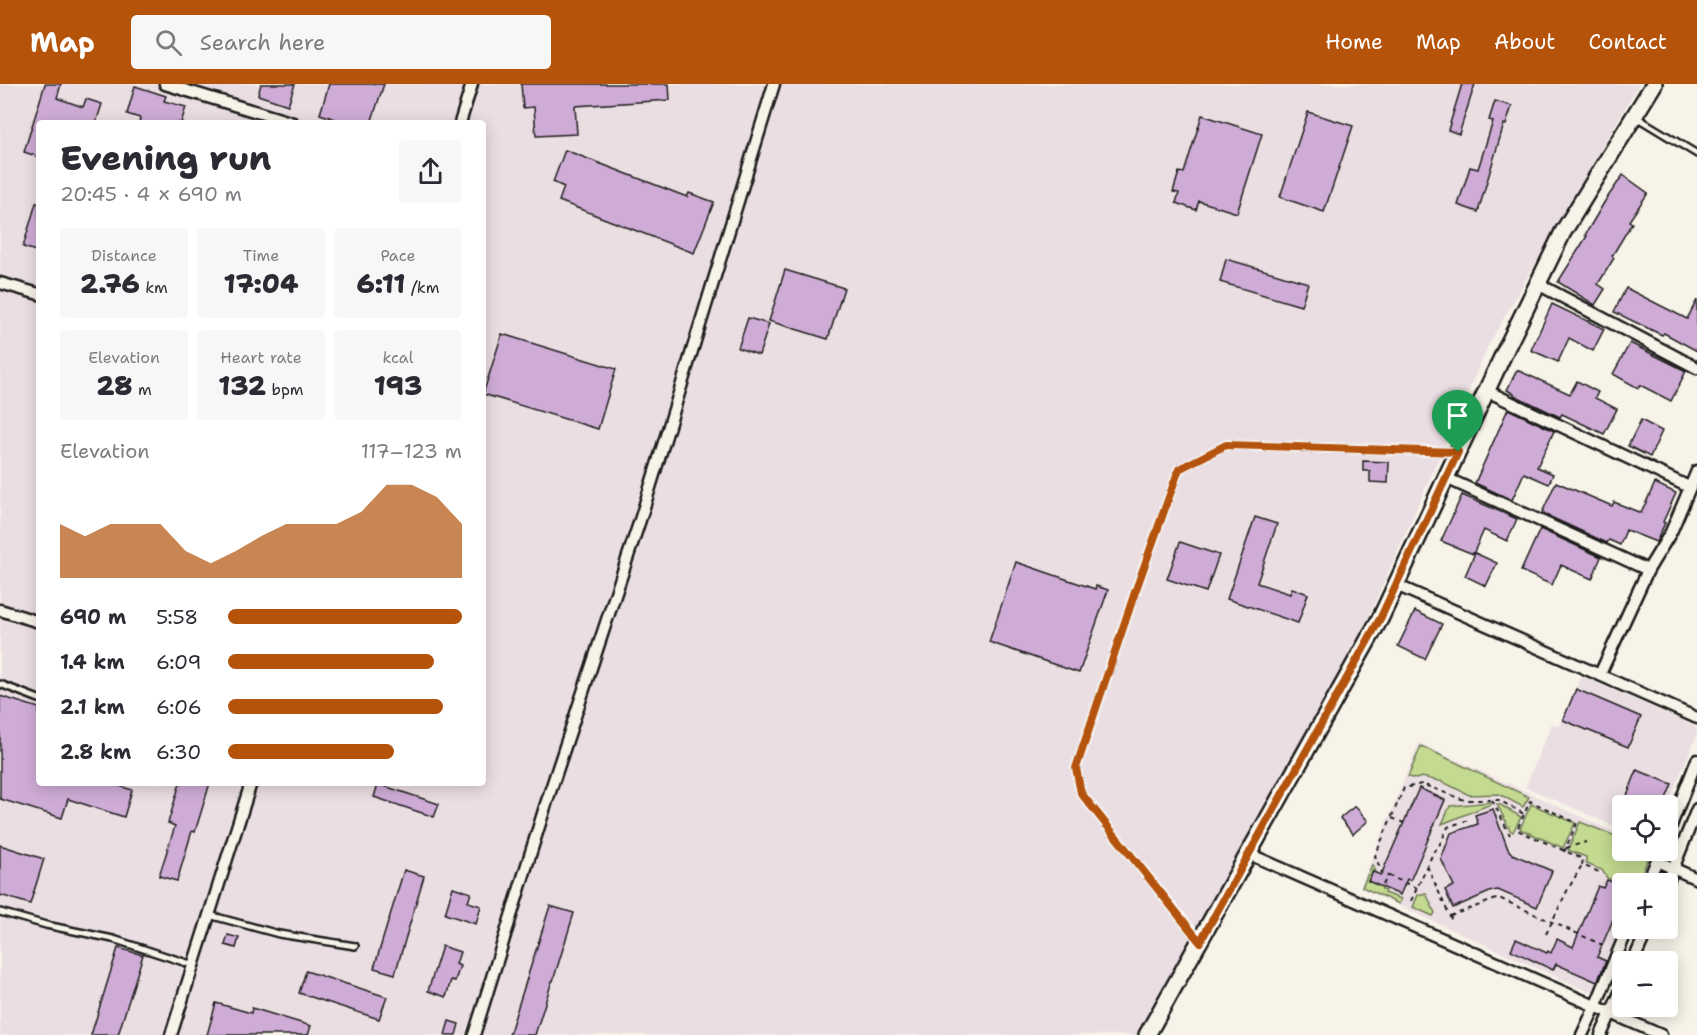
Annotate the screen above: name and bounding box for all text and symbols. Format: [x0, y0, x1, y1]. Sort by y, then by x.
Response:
search box [131, 15, 551, 69]
text: Map [30, 23, 95, 61]
icon: search [152, 26, 185, 59]
text: Search here [200, 28, 325, 57]
text: Home [1325, 28, 1383, 56]
text: Map [1416, 28, 1461, 56]
text: About [1494, 28, 1555, 56]
text: Contact [1588, 28, 1667, 56]
text: Evening run [60, 136, 271, 181]
button: share [399, 140, 462, 203]
text: 20:45 · 4 × 690 m [60, 181, 242, 207]
text: Distance [91, 245, 157, 266]
text: Time [243, 245, 279, 266]
text: Pace [380, 245, 416, 266]
text: 2.76 [80, 266, 140, 301]
text: 17:04 [224, 266, 298, 301]
text: 6:11 [357, 266, 405, 301]
text: km [140, 277, 168, 298]
text: /km [405, 277, 439, 298]
text: Elevation [88, 347, 160, 368]
text: Heart rate [220, 347, 302, 368]
text: kcal [382, 347, 414, 368]
text: 28 [96, 368, 133, 403]
text: 132 [218, 368, 266, 403]
text: 193 [374, 368, 422, 403]
text: m [133, 379, 152, 400]
text: bpm [266, 379, 304, 400]
pin [1432, 390, 1483, 452]
icon: arrive [1441, 399, 1474, 432]
text: Elevation [60, 438, 150, 464]
text: 117–123 m [361, 438, 462, 464]
text: 690 m [60, 604, 126, 630]
text: 5:58 [156, 604, 198, 630]
text: 1.4 km [60, 649, 125, 675]
text: 6:09 [156, 649, 202, 675]
text: 2.1 km [60, 694, 125, 720]
text: 6:06 [156, 694, 202, 720]
text: 2.8 km [60, 739, 131, 765]
text: 6:30 [156, 739, 201, 765]
map controls [1612, 795, 1678, 1017]
button: locate [1612, 795, 1678, 861]
button: + [1612, 873, 1678, 939]
button: − [1612, 951, 1678, 1017]

